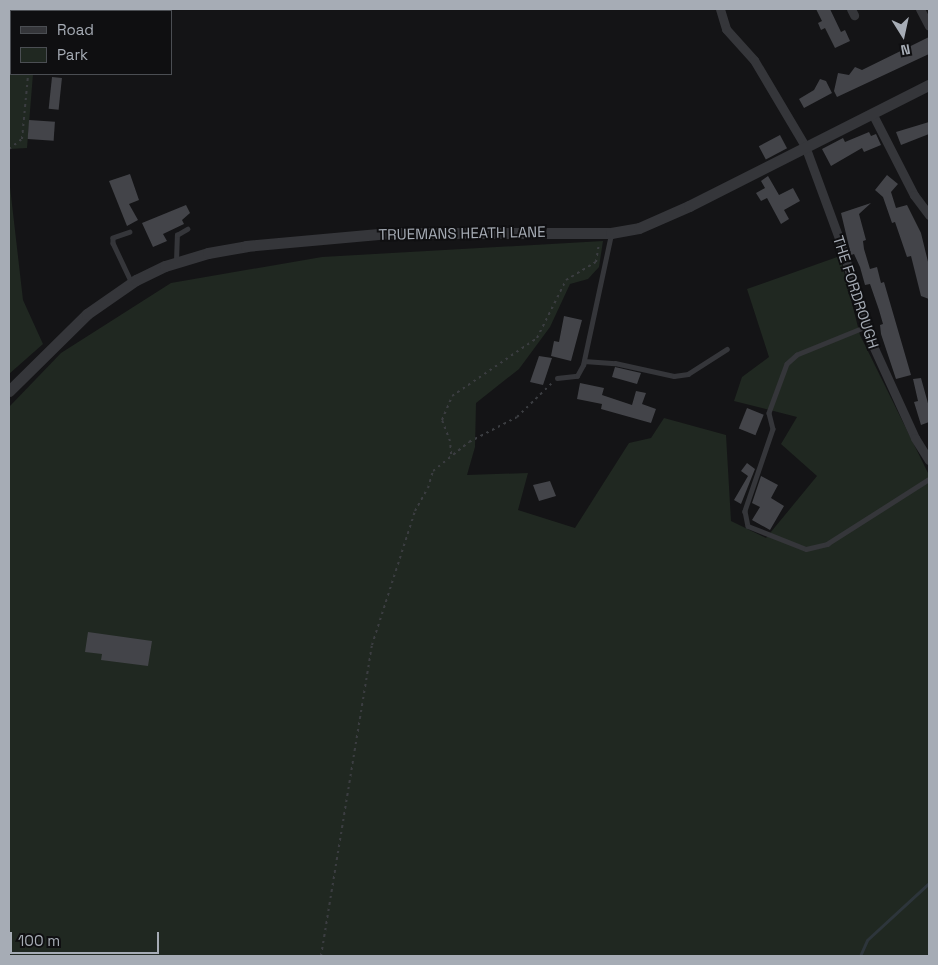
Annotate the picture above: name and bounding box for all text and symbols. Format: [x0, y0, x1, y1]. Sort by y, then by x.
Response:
legend [10, 10, 172, 75]
north arrow [878, 10, 928, 60]
text: Road [57, 20, 94, 39]
text: N [899, 40, 912, 59]
text: Park [57, 45, 88, 64]
street label: TRUEMANS HEATH LANE [378, 223, 546, 243]
street label: THE FORDROUGH [829, 233, 883, 351]
scale bar [12, 922, 161, 954]
text: 100 m [18, 931, 60, 950]

